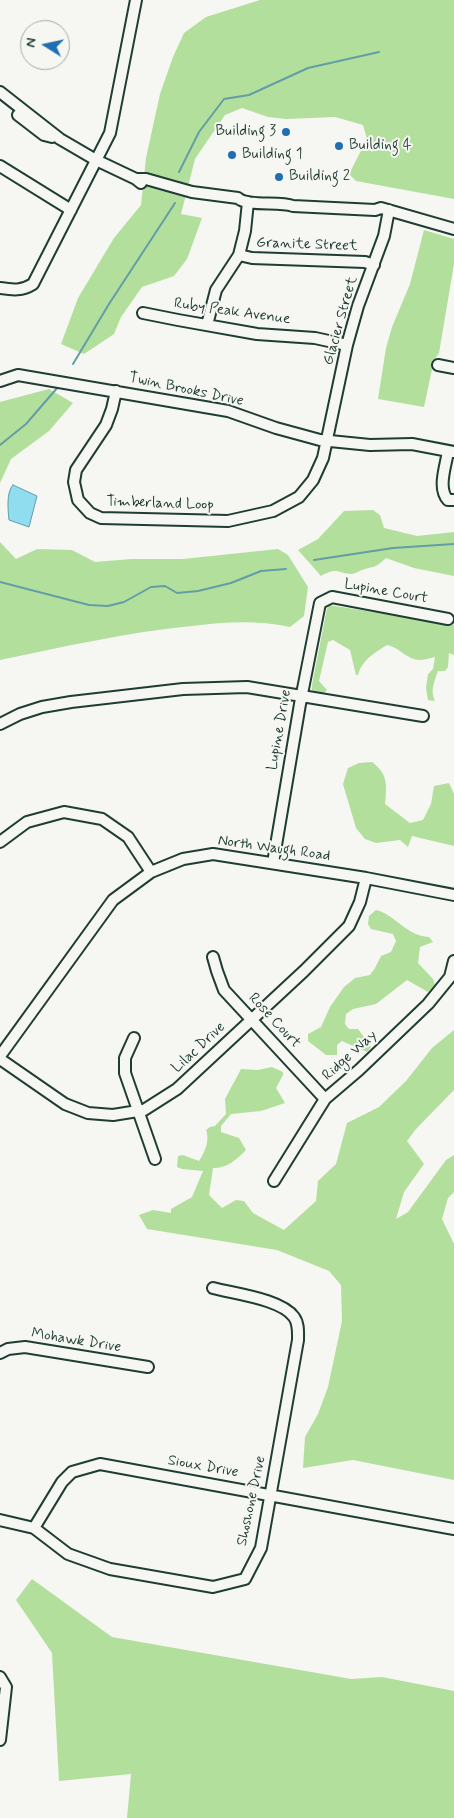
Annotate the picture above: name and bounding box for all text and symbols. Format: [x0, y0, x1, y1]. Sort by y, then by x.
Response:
north arrow [20, 20, 70, 70]
text: N [22, 36, 41, 49]
place label: Building 3 [215, 123, 276, 141]
marker: Building 3 [280, 126, 292, 138]
place label: Building 4 [349, 137, 411, 155]
marker: Building 4 [333, 140, 345, 152]
place label: Building 1 [242, 146, 302, 164]
marker: Building 1 [226, 149, 238, 161]
place label: Building 2 [289, 168, 350, 186]
marker: Building 2 [273, 171, 285, 183]
street label: Granite Street [256, 234, 358, 256]
street label: Glacier Street [320, 275, 362, 367]
street label: Ruby Peak Avenue [173, 295, 291, 329]
street label: Twin Brooks Drive [127, 369, 245, 411]
street label: Timberland Loop [106, 493, 214, 515]
street label: Lupine Court [343, 576, 429, 608]
street label: Lupine Drive [264, 688, 296, 772]
street label: North Waugh Road [217, 832, 331, 866]
street label: Rose Court [244, 990, 304, 1052]
street label: Lilac Drive [169, 1019, 229, 1077]
street label: Ridge Way [319, 1027, 381, 1085]
street label: Mohawk Drive [30, 1325, 122, 1357]
street label: Sioux Drive [166, 1452, 240, 1482]
street label: Shoshone Drive [234, 1454, 270, 1548]

